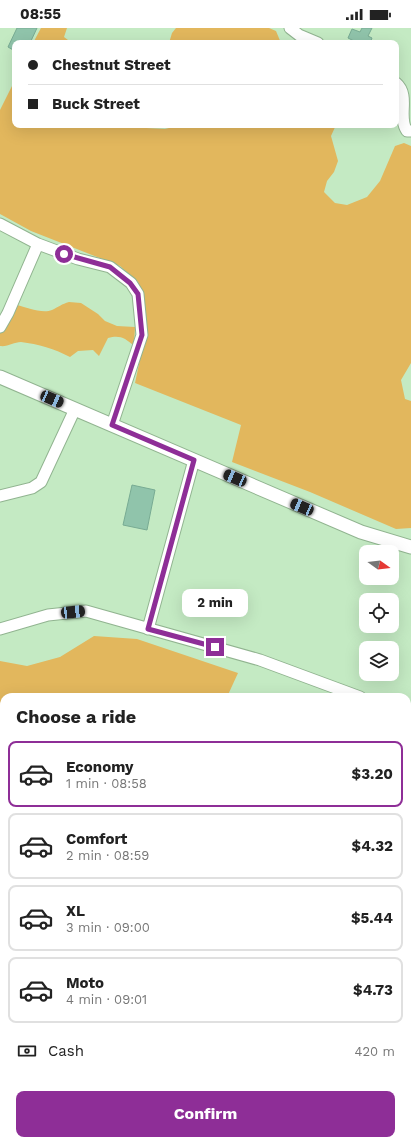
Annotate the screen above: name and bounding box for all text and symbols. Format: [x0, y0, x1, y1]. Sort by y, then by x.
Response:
text: 08:55 [20, 5, 61, 23]
text: Chestnut Street [52, 56, 171, 74]
text: Buck Street [52, 95, 140, 113]
route start [55, 245, 73, 263]
car [39, 389, 65, 409]
car [222, 468, 248, 488]
car [289, 497, 315, 517]
north arrow [359, 545, 399, 585]
map controls [359, 545, 399, 681]
callout: 2 min [182, 589, 248, 617]
button: locate [359, 593, 399, 633]
text: 2 min [197, 595, 233, 610]
car [60, 605, 86, 619]
route end [206, 638, 224, 656]
button: layers [359, 641, 399, 681]
text: Choose a ride [16, 706, 136, 727]
icon: car [18, 756, 54, 792]
text: Economy [66, 758, 133, 776]
text: $3.20 [352, 765, 393, 783]
text: 1 min · 08:58 [66, 776, 147, 791]
icon: car [18, 828, 54, 864]
text: Comfort [66, 830, 127, 848]
text: $4.32 [352, 837, 393, 855]
text: 2 min · 08:59 [66, 848, 149, 863]
icon: car [18, 900, 54, 936]
text: XL [66, 902, 85, 920]
text: $5.44 [351, 909, 393, 927]
text: 3 min · 09:00 [66, 920, 150, 935]
icon: car [18, 972, 54, 1008]
text: Moto [66, 974, 104, 992]
text: $4.73 [353, 981, 393, 999]
text: 4 min · 09:01 [66, 992, 147, 1007]
icon: cash [16, 1040, 38, 1062]
text: Cash [48, 1042, 84, 1060]
text: 420 m [355, 1044, 395, 1059]
button: Confirm [16, 1091, 395, 1137]

